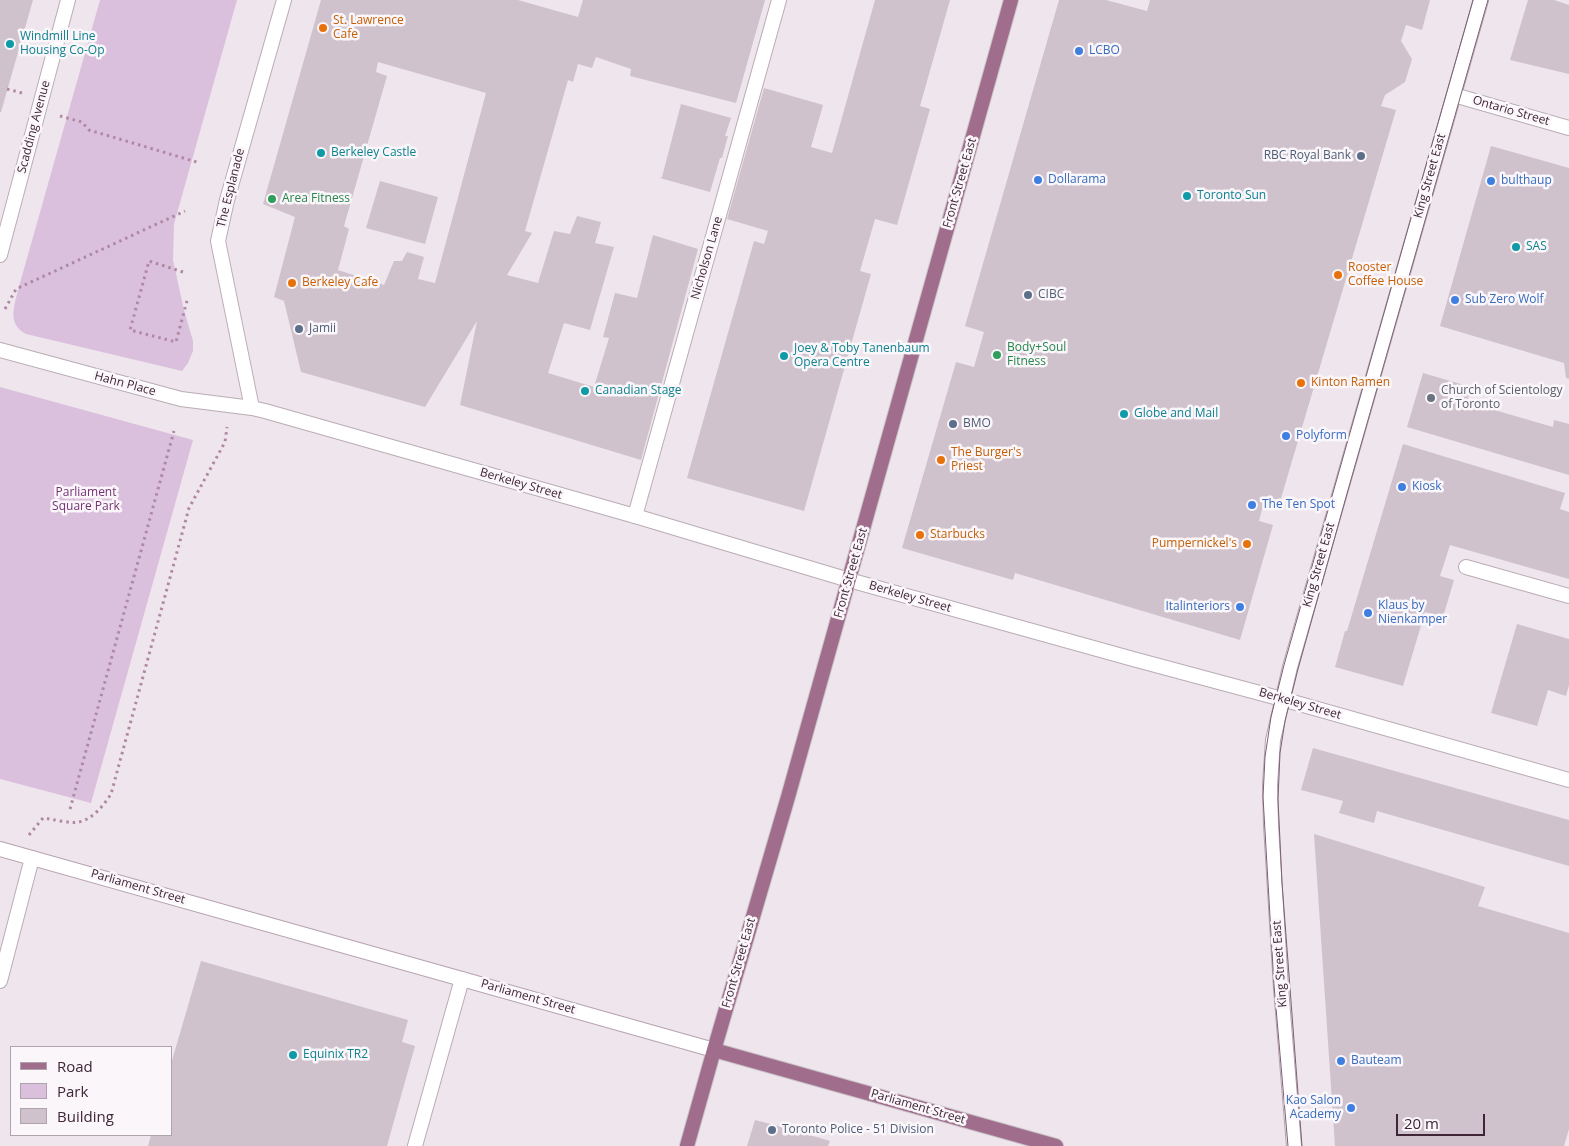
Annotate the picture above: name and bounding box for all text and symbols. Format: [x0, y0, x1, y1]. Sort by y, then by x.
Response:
place label: St. Lawrence Cafe [333, 14, 404, 42]
marker: St. Lawrence Cafe [317, 22, 329, 34]
place label: Windmill Line Housing Co-Op [20, 30, 104, 58]
marker: Windmill Line Housing Co-Op [4, 38, 16, 50]
place label: LCBO [1089, 44, 1120, 58]
marker: LCBO [1073, 45, 1085, 57]
street label: Scadding Avenue [15, 79, 53, 175]
street label: Ontario Street [1471, 93, 1551, 129]
street label: King Street East [1411, 132, 1449, 220]
street label: Front Street East [940, 136, 980, 230]
place label: Berkeley Castle [331, 146, 416, 160]
street label: The Esplanade [214, 147, 248, 229]
marker: Berkeley Castle [315, 147, 327, 159]
place label: RBC Royal Bank [1264, 149, 1351, 163]
marker: RBC Royal Bank [1355, 150, 1367, 162]
place label: Dollarama [1048, 173, 1106, 187]
marker: Dollarama [1032, 174, 1044, 186]
place label: bulthaup [1501, 174, 1552, 188]
marker: bulthaup [1485, 175, 1497, 187]
place label: Toronto Sun [1197, 189, 1266, 203]
marker: Toronto Sun [1181, 190, 1193, 202]
place label: Area Fitness [282, 192, 350, 206]
marker: Area Fitness [266, 193, 278, 205]
street label: Nicholson Lane [688, 215, 726, 301]
place label: SAS [1526, 240, 1547, 254]
marker: SAS [1510, 241, 1522, 253]
place label: Rooster Coffee House [1348, 261, 1423, 289]
marker: Rooster Coffee House [1332, 269, 1344, 281]
place label: Berkeley Cafe [302, 276, 378, 290]
marker: Berkeley Cafe [286, 277, 298, 289]
place label: CIBC [1038, 288, 1064, 302]
marker: CIBC [1022, 289, 1034, 301]
place label: Sub Zero Wolf [1465, 293, 1544, 307]
marker: Sub Zero Wolf [1449, 294, 1461, 306]
place label: Jamii [309, 322, 336, 336]
marker: Jamii [293, 323, 305, 335]
place label: Body+Soul Fitness [1007, 341, 1066, 369]
place label: Joey & Toby Tanenbaum Opera Centre [794, 342, 930, 370]
marker: Body+Soul Fitness [991, 349, 1003, 361]
marker: Joey & Toby Tanenbaum Opera Centre [778, 350, 790, 362]
street label: Hahn Place [93, 369, 157, 399]
place label: Kinton Ramen [1311, 376, 1390, 390]
marker: Kinton Ramen [1295, 377, 1307, 389]
place label: Canadian Stage [595, 384, 682, 398]
place label: Church of Scientology of Toronto [1441, 384, 1563, 412]
marker: Canadian Stage [579, 385, 591, 397]
marker: Church of Scientology of Toronto [1425, 392, 1437, 404]
place label: Globe and Mail [1134, 407, 1218, 421]
marker: Globe and Mail [1118, 408, 1130, 420]
place label: BMO [963, 417, 991, 431]
marker: BMO [947, 418, 959, 430]
place label: Polyform [1296, 429, 1347, 443]
marker: Polyform [1280, 430, 1292, 442]
place label: The Burger's Priest [951, 446, 1021, 474]
marker: The Burger's Priest [935, 454, 947, 466]
street label: Berkeley Street [478, 465, 564, 503]
place label: Kiosk [1412, 480, 1442, 494]
marker: Kiosk [1396, 481, 1408, 493]
park label: Parliament Square Park [52, 486, 120, 514]
place label: The Ten Spot [1262, 498, 1335, 512]
marker: The Ten Spot [1246, 499, 1258, 511]
street label: King Street East [1300, 521, 1338, 609]
street label: Front Street East [831, 526, 871, 620]
place label: Starbucks [930, 528, 985, 542]
marker: Starbucks [914, 529, 926, 541]
place label: Pumpernickel's [1152, 537, 1237, 551]
marker: Pumpernickel's [1241, 538, 1253, 550]
street label: Berkeley Street [867, 578, 953, 616]
place label: Klaus by Nienkamper [1378, 599, 1447, 627]
place label: Italinteriors [1165, 600, 1230, 614]
marker: Italinteriors [1234, 601, 1246, 613]
marker: Klaus by Nienkamper [1362, 607, 1374, 619]
street label: Berkeley Street [1257, 685, 1343, 723]
street label: Parliament Street [89, 867, 187, 907]
street label: Front Street East [719, 916, 759, 1010]
street label: King Street East [1270, 920, 1290, 1008]
street label: Parliament Street [479, 977, 577, 1017]
legend [10, 1046, 172, 1136]
place label: Equinix TR2 [303, 1048, 368, 1062]
marker: Equinix TR2 [287, 1049, 299, 1061]
place label: Bauteam [1351, 1054, 1402, 1068]
marker: Bauteam [1335, 1055, 1347, 1067]
text: Road [57, 1056, 93, 1076]
text: Park [57, 1081, 88, 1101]
street label: Parliament Street [869, 1087, 967, 1127]
place label: Kao Salon Academy [1286, 1094, 1341, 1122]
marker: Kao Salon Academy [1345, 1102, 1357, 1114]
scale bar [1399, 1104, 1488, 1136]
text: Building [57, 1106, 114, 1126]
text: 20 m [1404, 1113, 1439, 1133]
place label: Toronto Police - 51 Division [782, 1123, 934, 1137]
marker: Toronto Police - 51 Division [766, 1124, 778, 1136]

